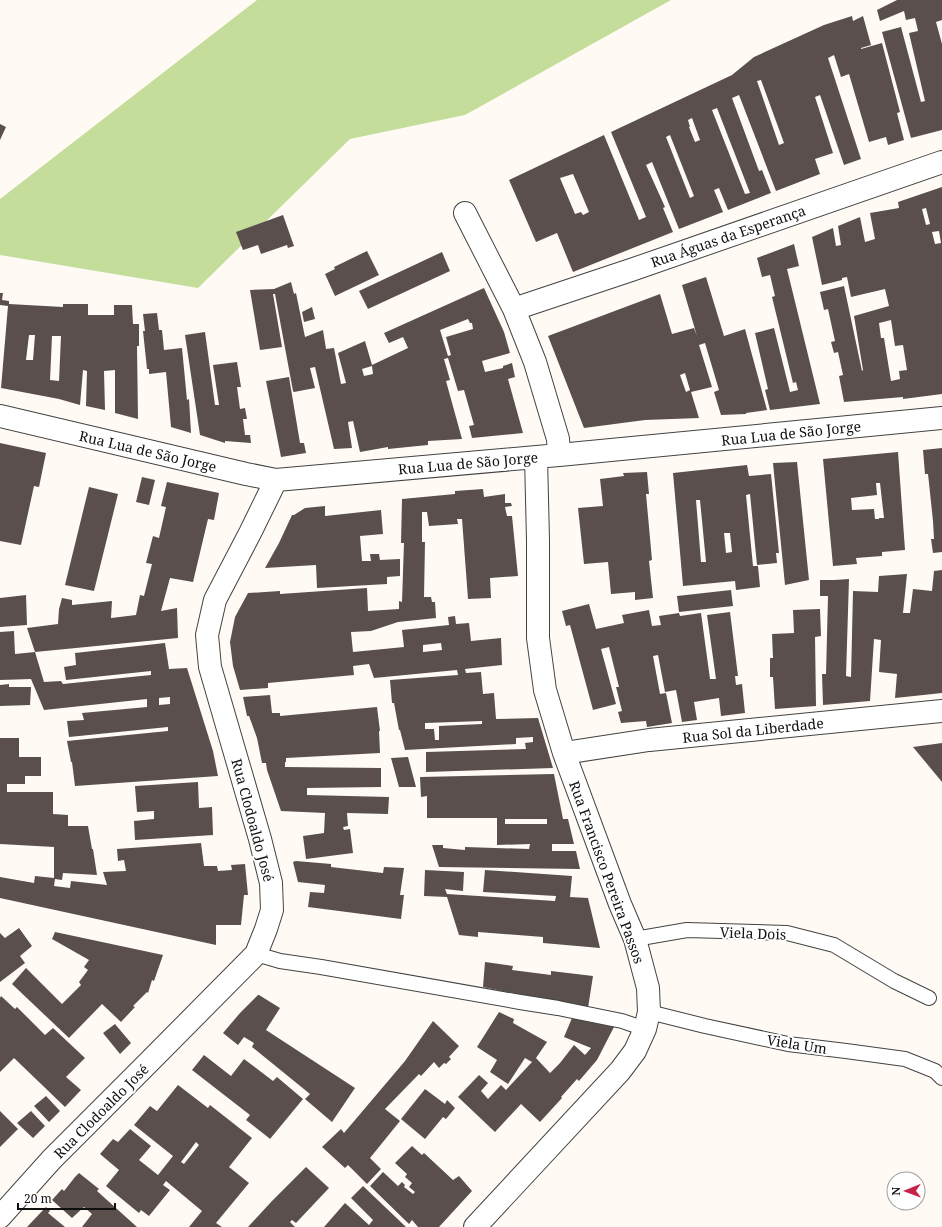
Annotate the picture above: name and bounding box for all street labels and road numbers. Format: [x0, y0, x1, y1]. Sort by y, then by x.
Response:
street label: Rua Águas da Esperança [648, 200, 808, 271]
street label: Rua Lua de São Jorge [720, 416, 862, 450]
street label: Rua Lua de São Jorge [77, 426, 219, 476]
street label: Rua Lua de São Jorge [397, 447, 539, 479]
street label: Rua Sol da Liberdade [681, 713, 825, 747]
street label: Rua Clodoaldo José [227, 756, 279, 884]
street label: Rua Francisco Pereira Passos [565, 778, 649, 966]
street label: Viela Dois [720, 922, 786, 944]
street label: Viela Um [766, 1030, 828, 1058]
street label: Rua Clodoaldo José [49, 1059, 153, 1163]

